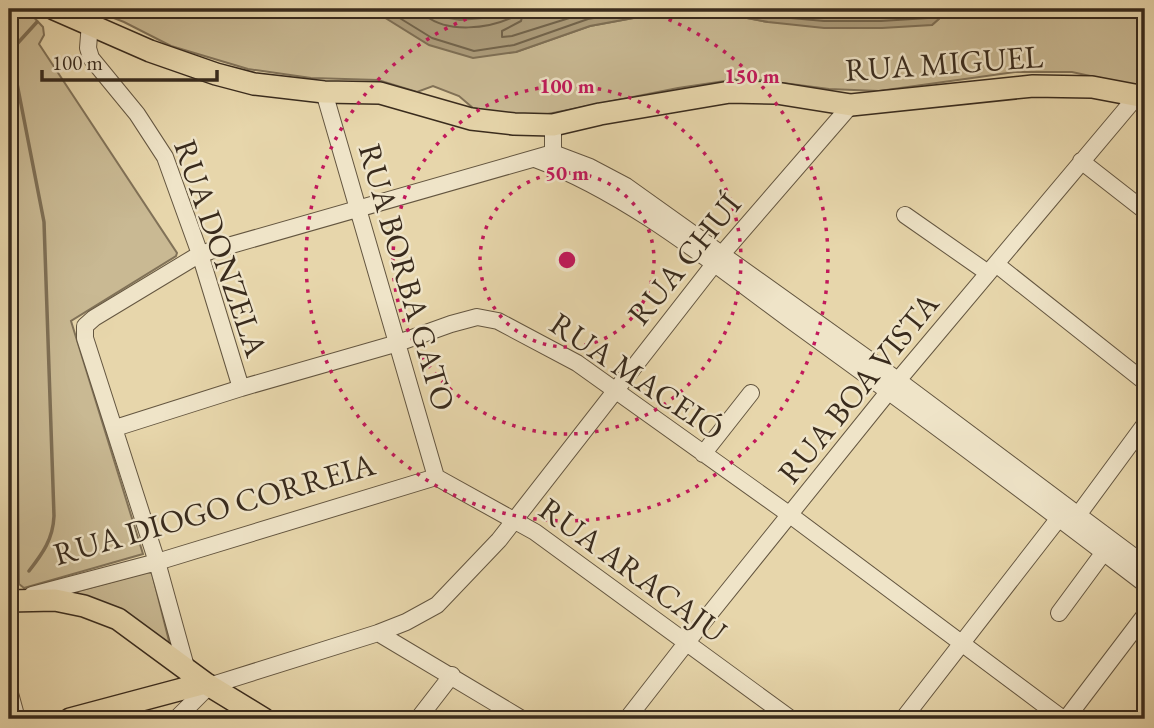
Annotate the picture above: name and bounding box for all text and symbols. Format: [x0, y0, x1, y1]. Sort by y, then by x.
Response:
street label: RUA MIGUEL [844, 35, 1045, 91]
scale bar [42, 38, 217, 82]
text: 100 m [52, 49, 103, 76]
text: 150 m [724, 62, 780, 89]
text: 100 m [539, 72, 595, 99]
street label: RUA DONZELA [164, 134, 278, 363]
street label: RUA BORBA GATO [349, 139, 465, 415]
text: 50 m [545, 159, 589, 186]
street label: RUA CHUÍ [618, 184, 750, 334]
centre of rings [555, 248, 579, 272]
street label: RUA BOA VISTA [768, 283, 948, 492]
street label: RUA MACEIÓ [542, 302, 732, 450]
street label: RUA DIOGO CORREIA [48, 443, 380, 575]
street label: RUA ARACAJU [531, 488, 735, 652]

